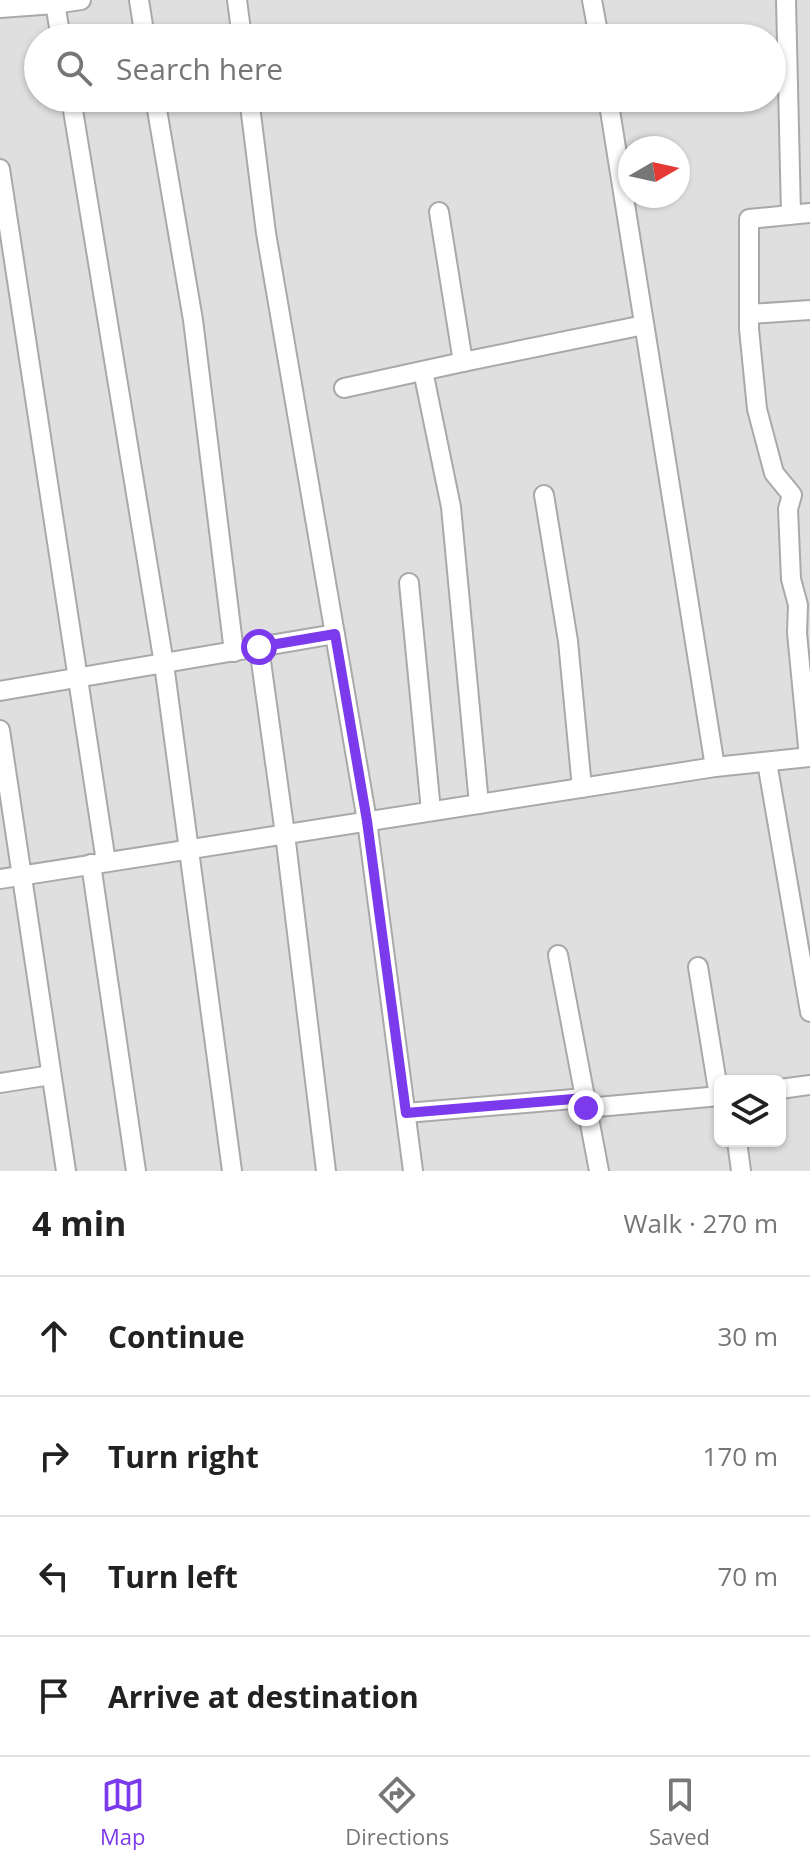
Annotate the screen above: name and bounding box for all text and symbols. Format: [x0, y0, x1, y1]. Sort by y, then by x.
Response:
search box [24, 24, 786, 112]
icon: search [52, 46, 96, 90]
text: Search here [116, 48, 283, 89]
north arrow [618, 136, 690, 208]
route start [241, 629, 277, 665]
map controls [714, 1075, 786, 1147]
button: layers [714, 1075, 786, 1147]
route end [568, 1090, 604, 1126]
text: 4 min [32, 1200, 126, 1246]
text: Walk · 270 m [624, 1205, 778, 1241]
icon: ahead [32, 1314, 76, 1358]
text: Continue [108, 1316, 245, 1357]
text: 30 m [717, 1318, 778, 1354]
icon: right [32, 1434, 76, 1478]
text: Turn right [108, 1436, 259, 1477]
text: 170 m [703, 1438, 778, 1474]
icon: left [32, 1554, 76, 1598]
text: Turn left [108, 1556, 238, 1597]
text: 70 m [717, 1558, 778, 1594]
icon: arrive [32, 1674, 76, 1718]
text: Arrive at destination [108, 1676, 419, 1717]
tab: Map [100, 1773, 145, 1851]
tab: Directions [345, 1773, 449, 1851]
tab: Saved [649, 1773, 710, 1851]

